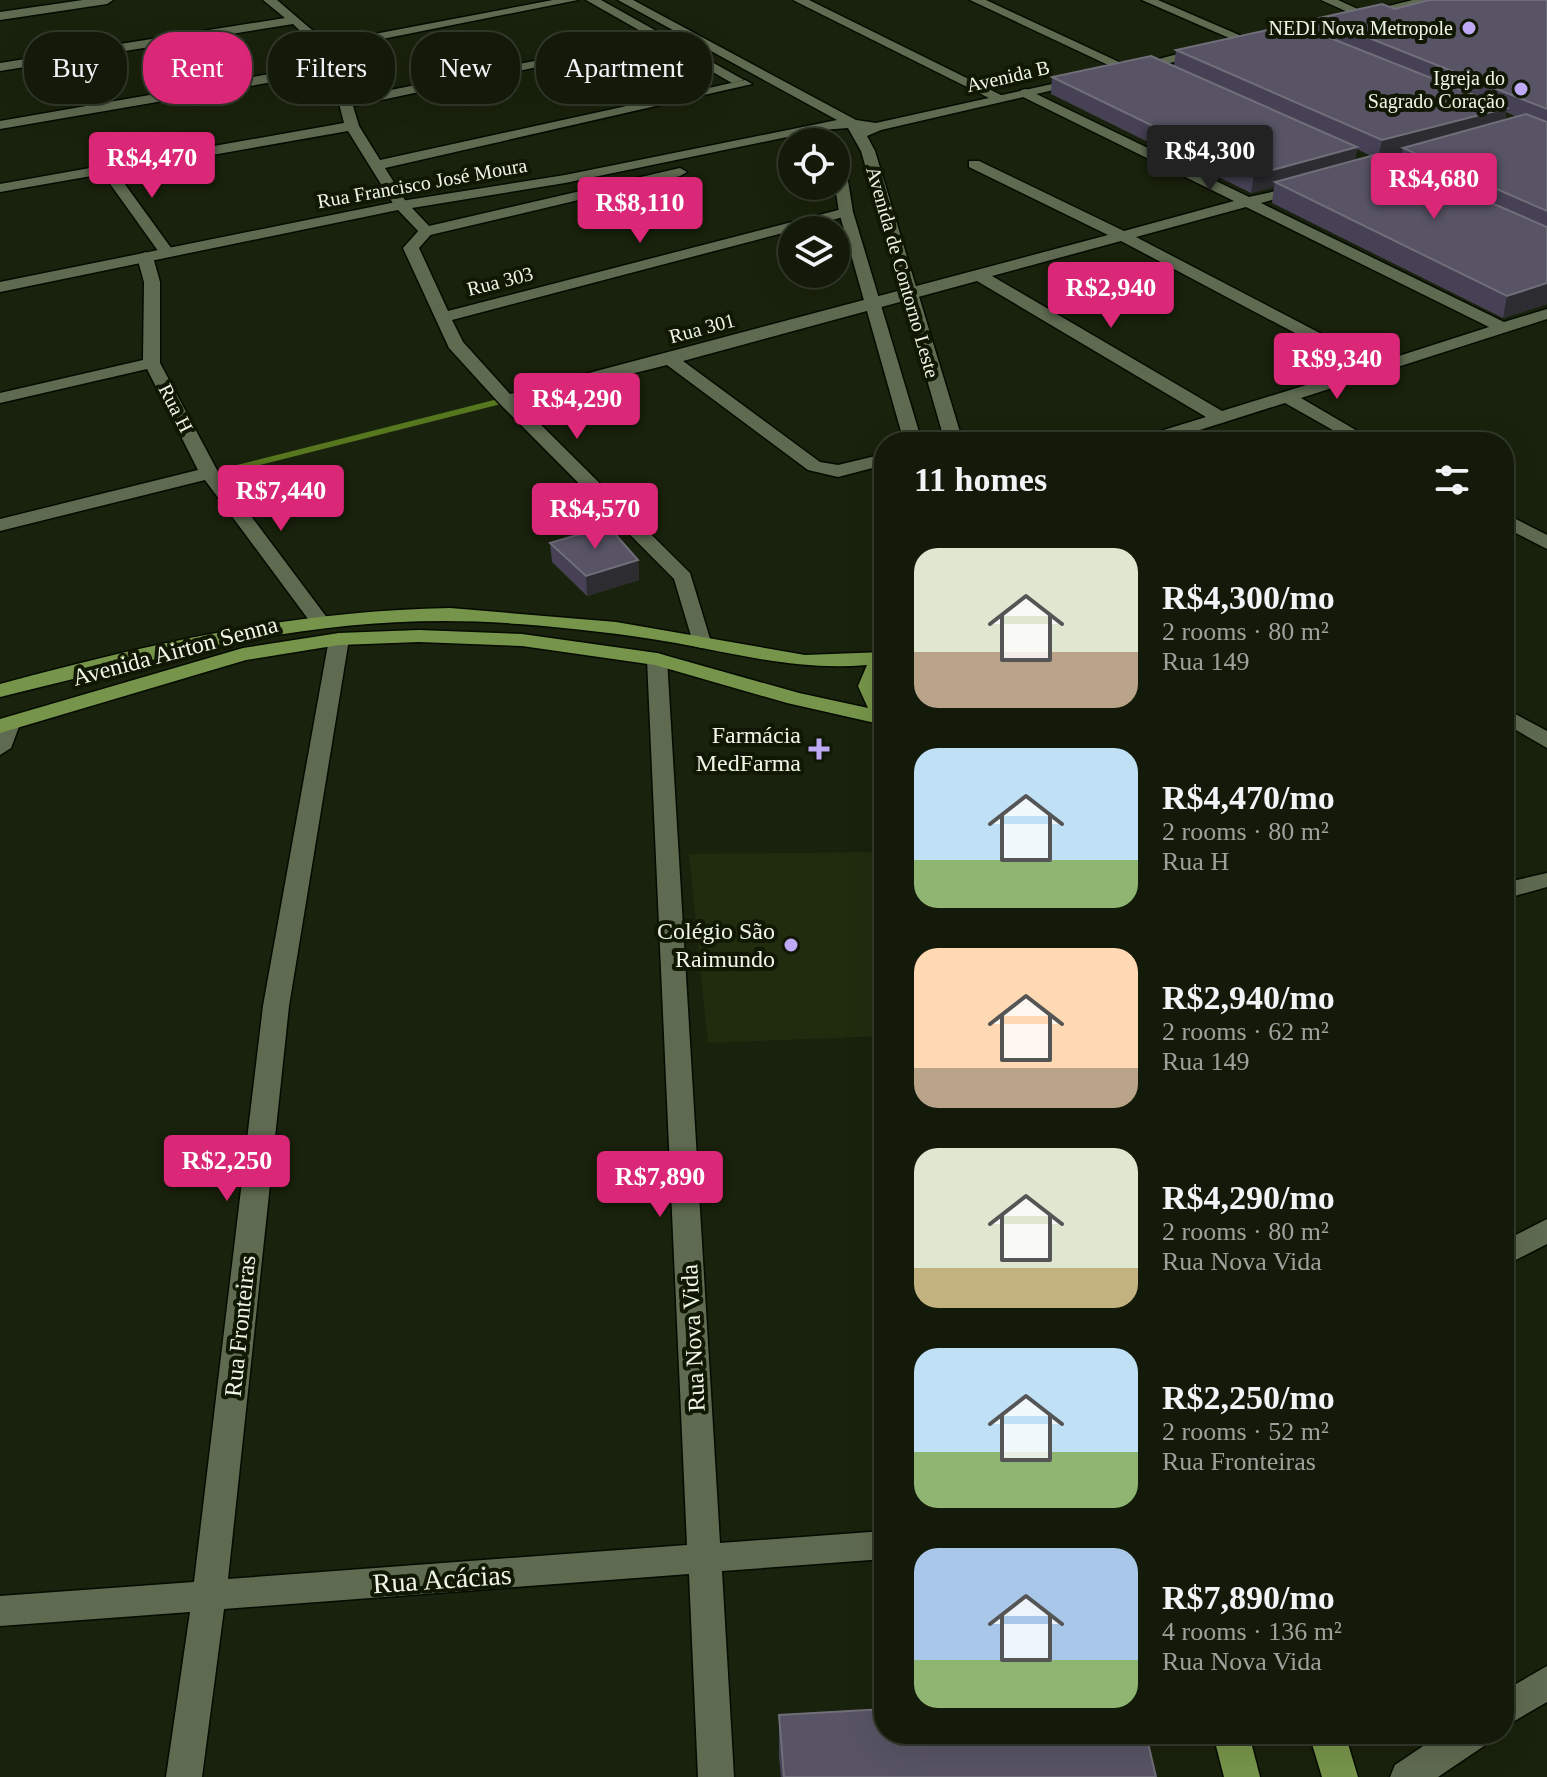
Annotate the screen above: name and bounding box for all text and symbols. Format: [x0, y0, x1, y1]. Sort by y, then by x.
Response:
place label: NEDI Nova Metropole [1269, 17, 1453, 40]
marker: NEDI Nova Metropole [1460, 19, 1478, 37]
chip: Buy [24, 32, 127, 104]
chip: Rent [143, 32, 252, 104]
chip: Filters [268, 32, 395, 104]
chip: New [411, 32, 520, 104]
chip: Apartment [536, 32, 712, 104]
street label: Avenida B [964, 56, 1052, 96]
place label: Igreja do Sagrado Coração [1368, 67, 1505, 113]
marker: Igreja do Sagrado Coração [1512, 80, 1530, 98]
pin: R$4,300 [1136, 125, 1284, 193]
map controls [778, 128, 850, 288]
button: locate [778, 128, 850, 200]
pin: R$4,470 [78, 132, 226, 200]
text: R$4,300 [1165, 136, 1255, 165]
text: R$4,470 [107, 143, 197, 172]
pin: R$4,680 [1360, 153, 1508, 221]
street label: Rua Francisco José Moura [315, 154, 529, 212]
street label: Avenida de Contorno Leste [862, 164, 944, 380]
text: R$4,680 [1389, 164, 1479, 193]
pin: R$8,110 [566, 177, 714, 245]
text: R$8,110 [596, 188, 684, 217]
button: layers [778, 216, 850, 288]
street label: Rua 303 [465, 262, 535, 300]
pin: R$2,940 [1037, 262, 1185, 330]
text: R$2,940 [1066, 273, 1156, 302]
street label: Rua 301 [667, 309, 737, 347]
pin: R$9,340 [1263, 333, 1411, 401]
text: R$9,340 [1292, 344, 1382, 373]
pin: R$4,290 [503, 373, 651, 441]
street label: Rua H [154, 380, 198, 436]
text: R$4,290 [532, 384, 622, 413]
icon: filters [1430, 458, 1474, 502]
text: 11 homes [914, 461, 1047, 498]
pin: R$7,440 [207, 465, 355, 533]
text: R$7,440 [236, 476, 326, 505]
pin: R$4,570 [521, 483, 669, 551]
text: R$4,570 [550, 494, 640, 523]
text: R$4,300/mo [1162, 579, 1335, 616]
icon: home [978, 580, 1074, 676]
street label: Avenida Airton Senna [69, 611, 281, 691]
text: 2 rooms · 80 m² [1162, 617, 1329, 646]
text: Rua 149 [1162, 647, 1249, 676]
place label: Farmácia MedFarma [696, 722, 801, 776]
marker: Farmácia MedFarma [808, 738, 830, 760]
text: R$4,470/mo [1162, 779, 1335, 816]
icon: home [978, 780, 1074, 876]
text: 2 rooms · 80 m² [1162, 817, 1329, 846]
text: Rua H [1162, 847, 1229, 876]
place label: Colégio São Raimundo [657, 918, 775, 972]
marker: Colégio São Raimundo [782, 936, 800, 954]
text: R$2,940/mo [1162, 979, 1335, 1016]
icon: home [978, 980, 1074, 1076]
text: 2 rooms · 62 m² [1162, 1017, 1329, 1046]
text: Rua 149 [1162, 1047, 1249, 1076]
pin: R$2,250 [153, 1135, 301, 1203]
text: R$2,250 [182, 1146, 272, 1175]
pin: R$7,890 [586, 1151, 734, 1219]
text: R$7,890 [615, 1162, 705, 1191]
text: R$4,290/mo [1162, 1179, 1335, 1216]
icon: home [978, 1180, 1074, 1276]
text: 2 rooms · 80 m² [1162, 1217, 1329, 1246]
text: Rua Nova Vida [1162, 1247, 1322, 1276]
street label: Rua Fronteiras [220, 1254, 260, 1398]
street label: Rua Nova Vida [676, 1263, 710, 1412]
text: R$2,250/mo [1162, 1379, 1335, 1416]
icon: home [978, 1380, 1074, 1476]
text: 2 rooms · 52 m² [1162, 1417, 1329, 1446]
text: Rua Fronteiras [1162, 1447, 1316, 1476]
street label: Rua Acácias [372, 1559, 512, 1599]
text: R$7,890/mo [1162, 1579, 1335, 1616]
icon: home [978, 1580, 1074, 1676]
text: 4 rooms · 136 m² [1162, 1617, 1342, 1646]
text: Rua Nova Vida [1162, 1647, 1322, 1676]

